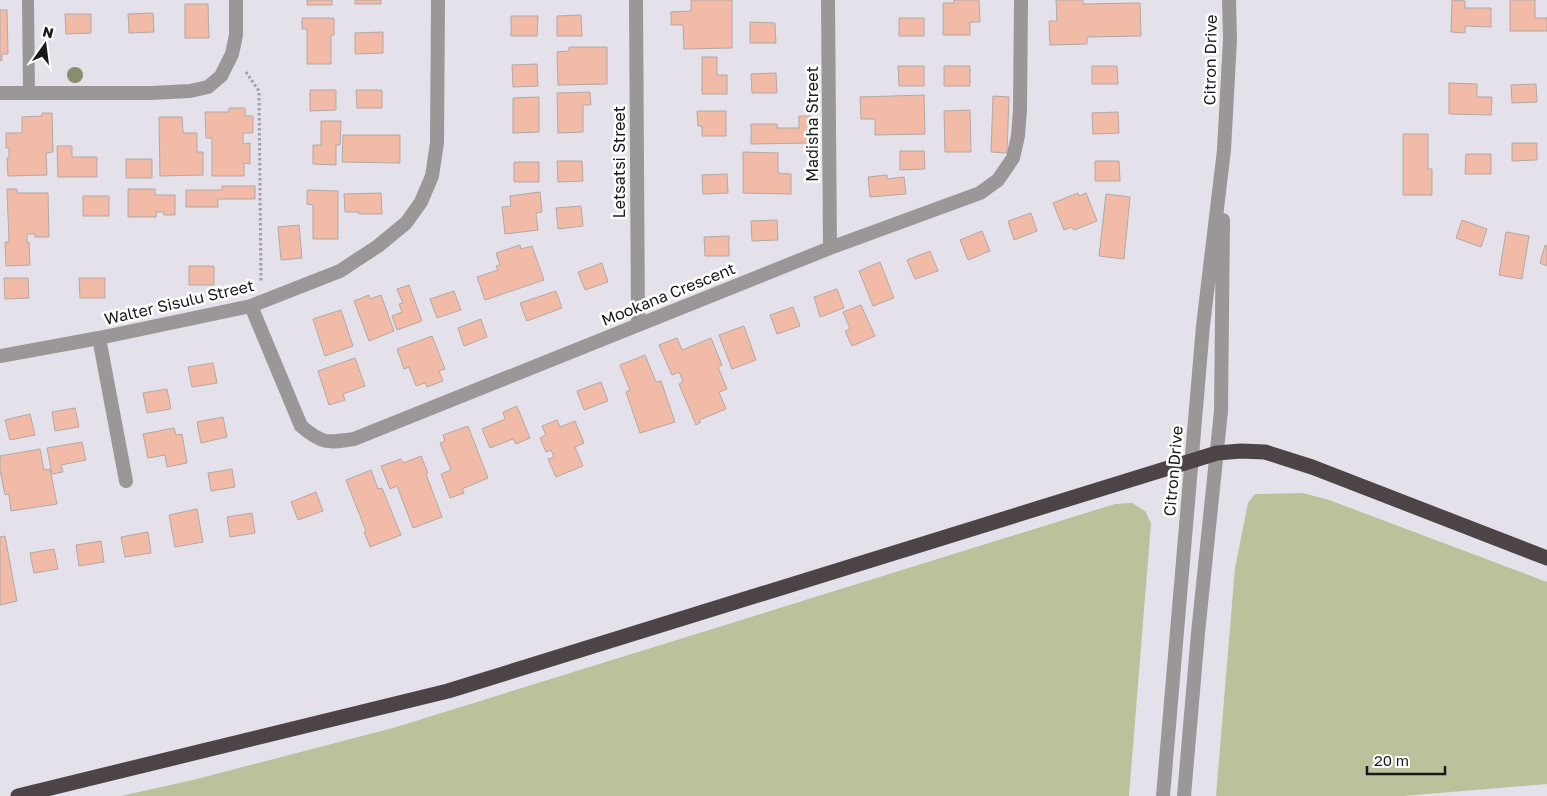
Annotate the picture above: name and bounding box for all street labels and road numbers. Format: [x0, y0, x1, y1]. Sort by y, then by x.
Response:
street label: Citron Drive [1199, 14, 1221, 106]
street label: Madisha Street [802, 66, 822, 182]
street label: Letsatsi Street [609, 106, 629, 218]
street label: Mookana Crescent [598, 258, 738, 330]
street label: Walter Sisulu Street [102, 275, 256, 329]
street label: Citron Drive [1159, 425, 1187, 517]

